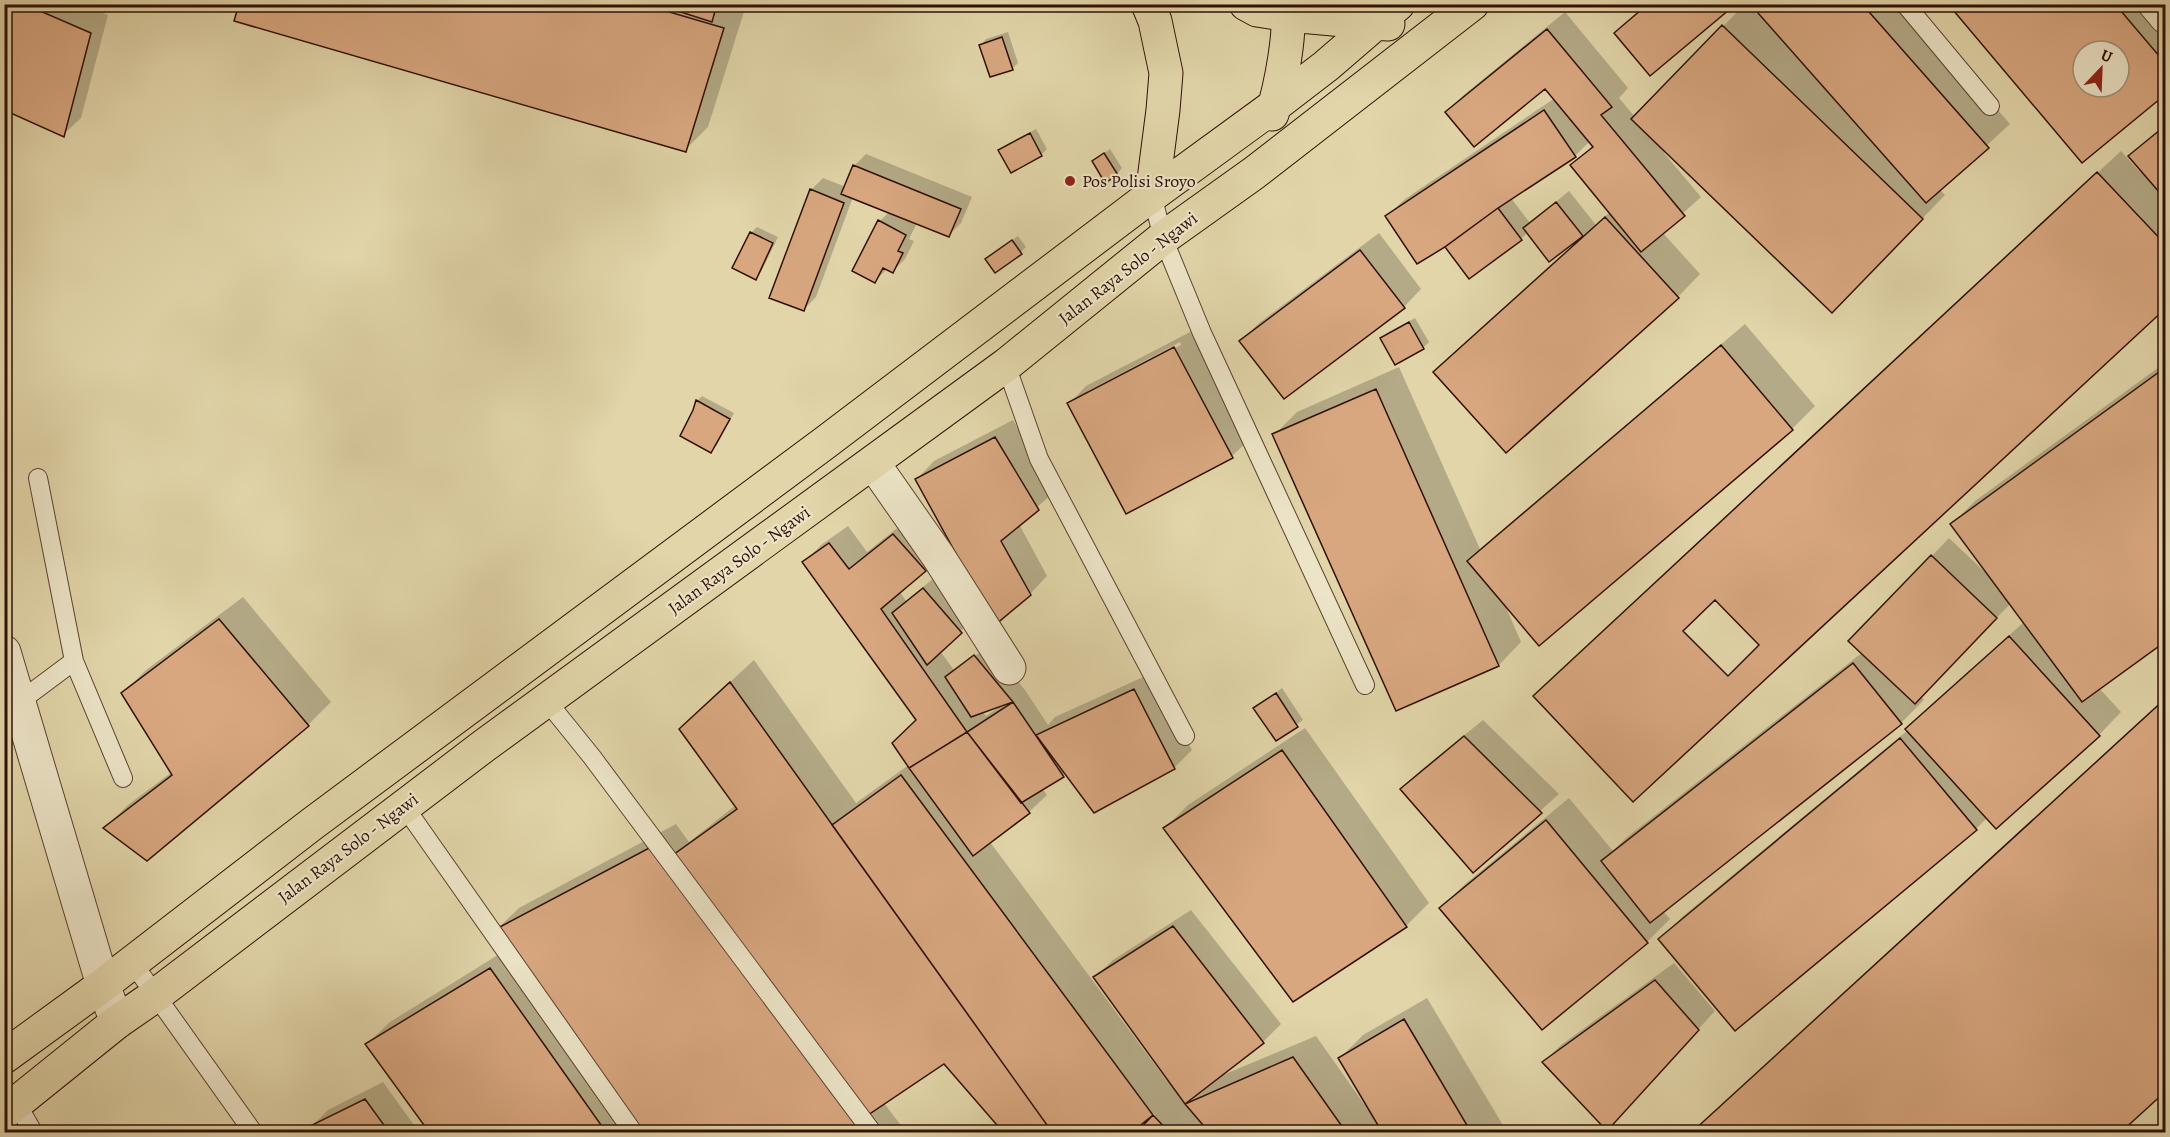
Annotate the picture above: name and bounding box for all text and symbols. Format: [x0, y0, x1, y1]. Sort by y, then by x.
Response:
north arrow [2071, 39, 2131, 99]
text: U [2097, 44, 2116, 68]
place label: Pos Polisi Sroyo [1082, 169, 1196, 193]
marker: Pos Polisi Sroyo [1063, 174, 1077, 188]
street label: Jalan Raya Solo - Ngawi [1054, 206, 1202, 330]
street label: Jalan Raya Solo - Ngawi [663, 500, 815, 620]
street label: Jalan Raya Solo - Ngawi [273, 787, 423, 909]

